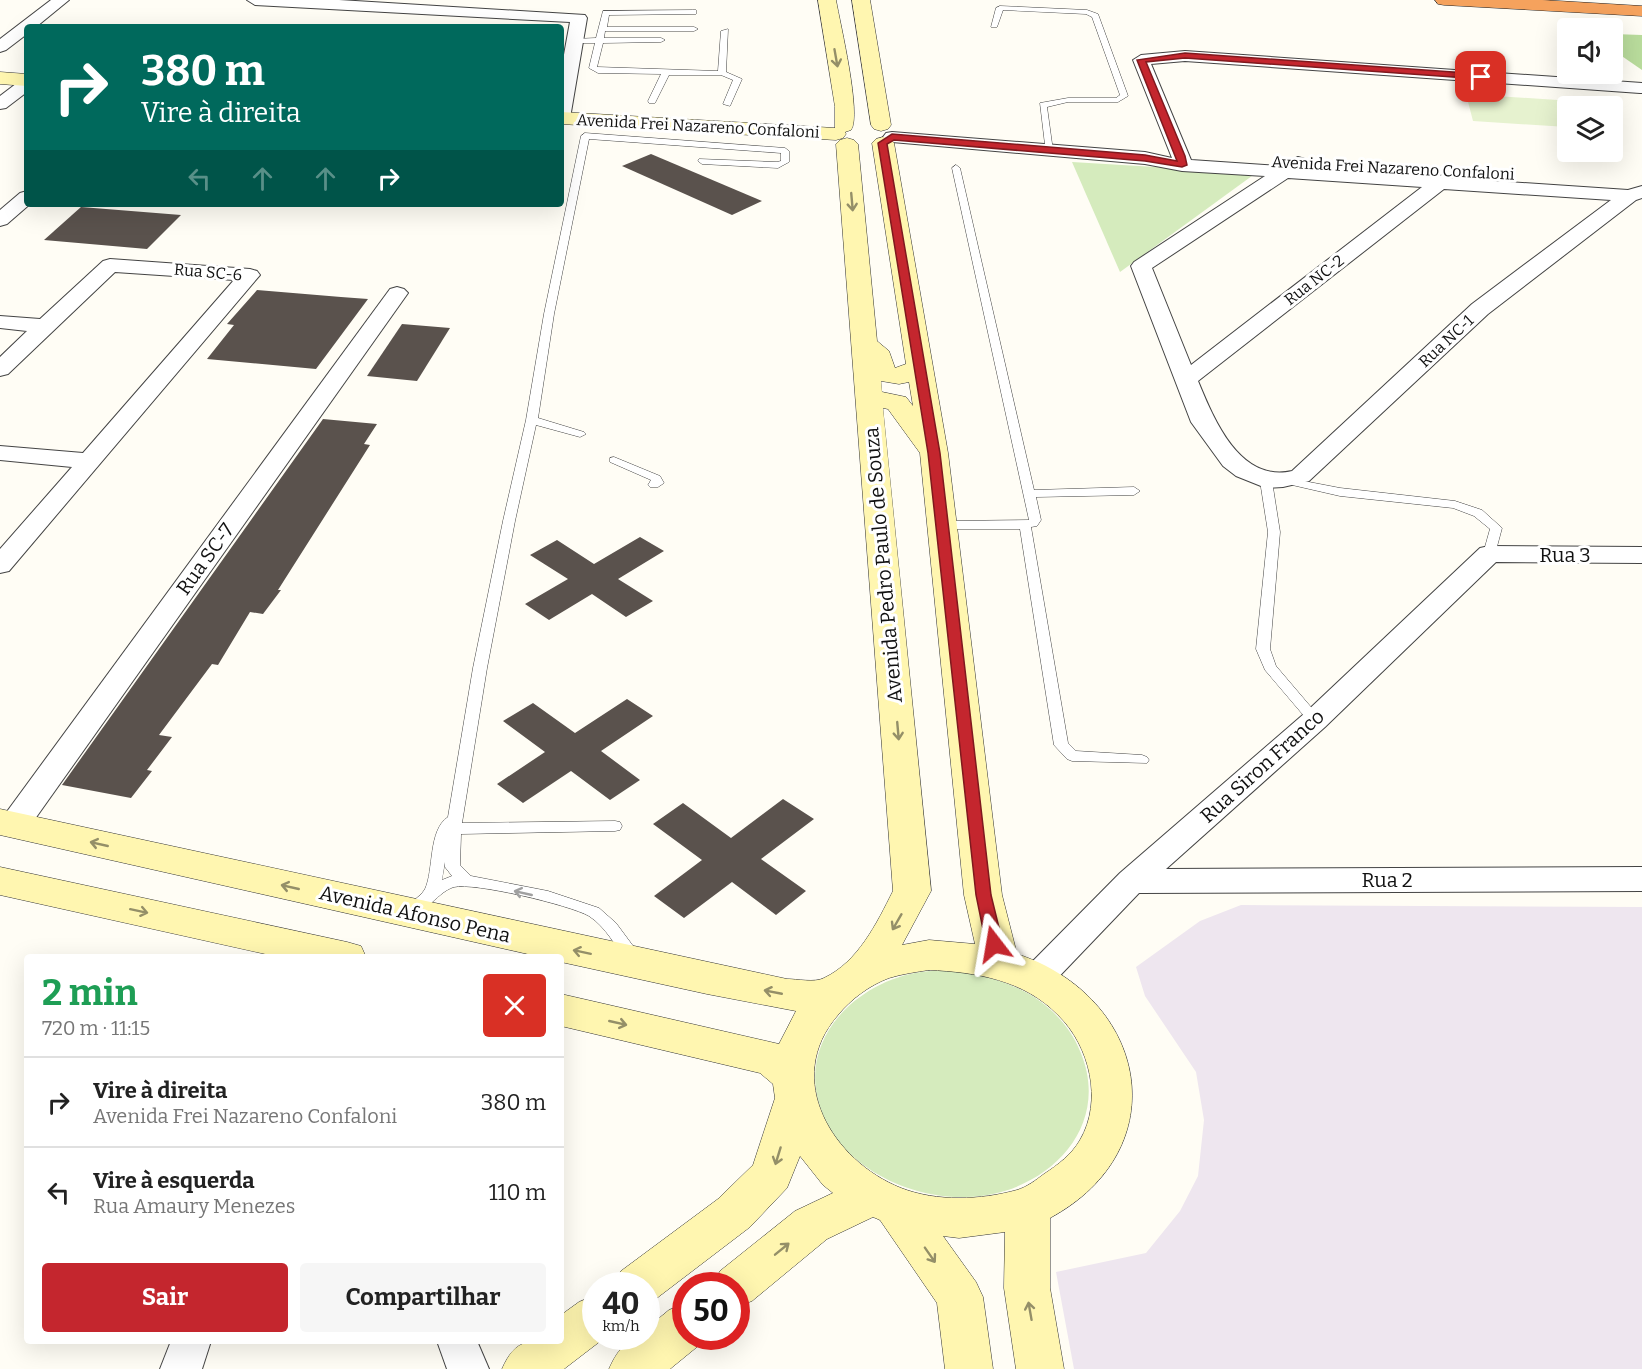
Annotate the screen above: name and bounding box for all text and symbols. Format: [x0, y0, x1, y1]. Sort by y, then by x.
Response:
map controls [1557, 18, 1623, 162]
button: sound [1557, 18, 1623, 84]
text: 380 m [141, 46, 265, 96]
one-way arrow [831, 47, 842, 67]
icon: right [42, 48, 120, 126]
pin [1455, 51, 1506, 102]
icon: arrive [1464, 60, 1497, 93]
button: layers [1557, 96, 1623, 162]
text: Vire à direita [141, 97, 301, 129]
street label: Avenida Frei Nazareno Confaloni [576, 110, 820, 142]
street label: Avenida Frei Nazareno Confaloni [1271, 152, 1515, 184]
icon: left [183, 162, 216, 195]
icon: ahead [246, 162, 279, 195]
icon: ahead [309, 162, 342, 195]
icon: right [372, 162, 405, 195]
one-way arrow [847, 192, 858, 211]
street label: Rua NC-2 [1280, 251, 1348, 309]
street label: Rua SC-6 [173, 260, 243, 284]
street label: Rua NC-1 [1415, 311, 1478, 371]
street label: Avenida Pedro Paulo de Souza [859, 426, 907, 704]
street label: Rua SC-7 [171, 519, 239, 599]
street label: Rua 3 [1539, 543, 1591, 567]
street label: Rua Siron Franco [1195, 704, 1329, 828]
one-way arrow [893, 721, 904, 740]
one-way arrow [90, 838, 110, 849]
street label: Rua 2 [1361, 868, 1413, 892]
one-way arrow [280, 880, 299, 892]
street label: Avenida Afonso Pena [317, 880, 513, 948]
one-way arrow [514, 886, 533, 898]
one-way arrow [129, 906, 149, 917]
position arrow [962, 912, 1026, 976]
one-way arrow [890, 913, 902, 930]
one-way arrow [573, 945, 592, 957]
text: 2 min [42, 971, 138, 1015]
button: close [483, 974, 546, 1037]
one-way arrow [764, 986, 783, 997]
text: 720 m · 11:15 [42, 1016, 150, 1040]
one-way arrow [608, 1017, 627, 1029]
text: Vire à direita [93, 1077, 227, 1104]
icon: right [42, 1086, 75, 1119]
text: 380 m [481, 1089, 546, 1116]
text: Avenida Frei Nazareno Confaloni [93, 1104, 397, 1128]
one-way arrow [772, 1146, 783, 1165]
text: Vire à esquerda [93, 1167, 254, 1194]
icon: left [42, 1176, 75, 1209]
text: 110 m [489, 1179, 546, 1206]
text: Rua Amaury Menezes [93, 1194, 295, 1218]
one-way arrow [773, 1242, 789, 1255]
one-way arrow [924, 1246, 936, 1262]
button: Sair [42, 1263, 288, 1332]
button: Compartilhar [300, 1263, 546, 1332]
speed limit sign: 50 [672, 1272, 750, 1350]
text: 40 [602, 1286, 640, 1322]
one-way arrow [1025, 1302, 1036, 1322]
text: km/h [602, 1317, 640, 1335]

